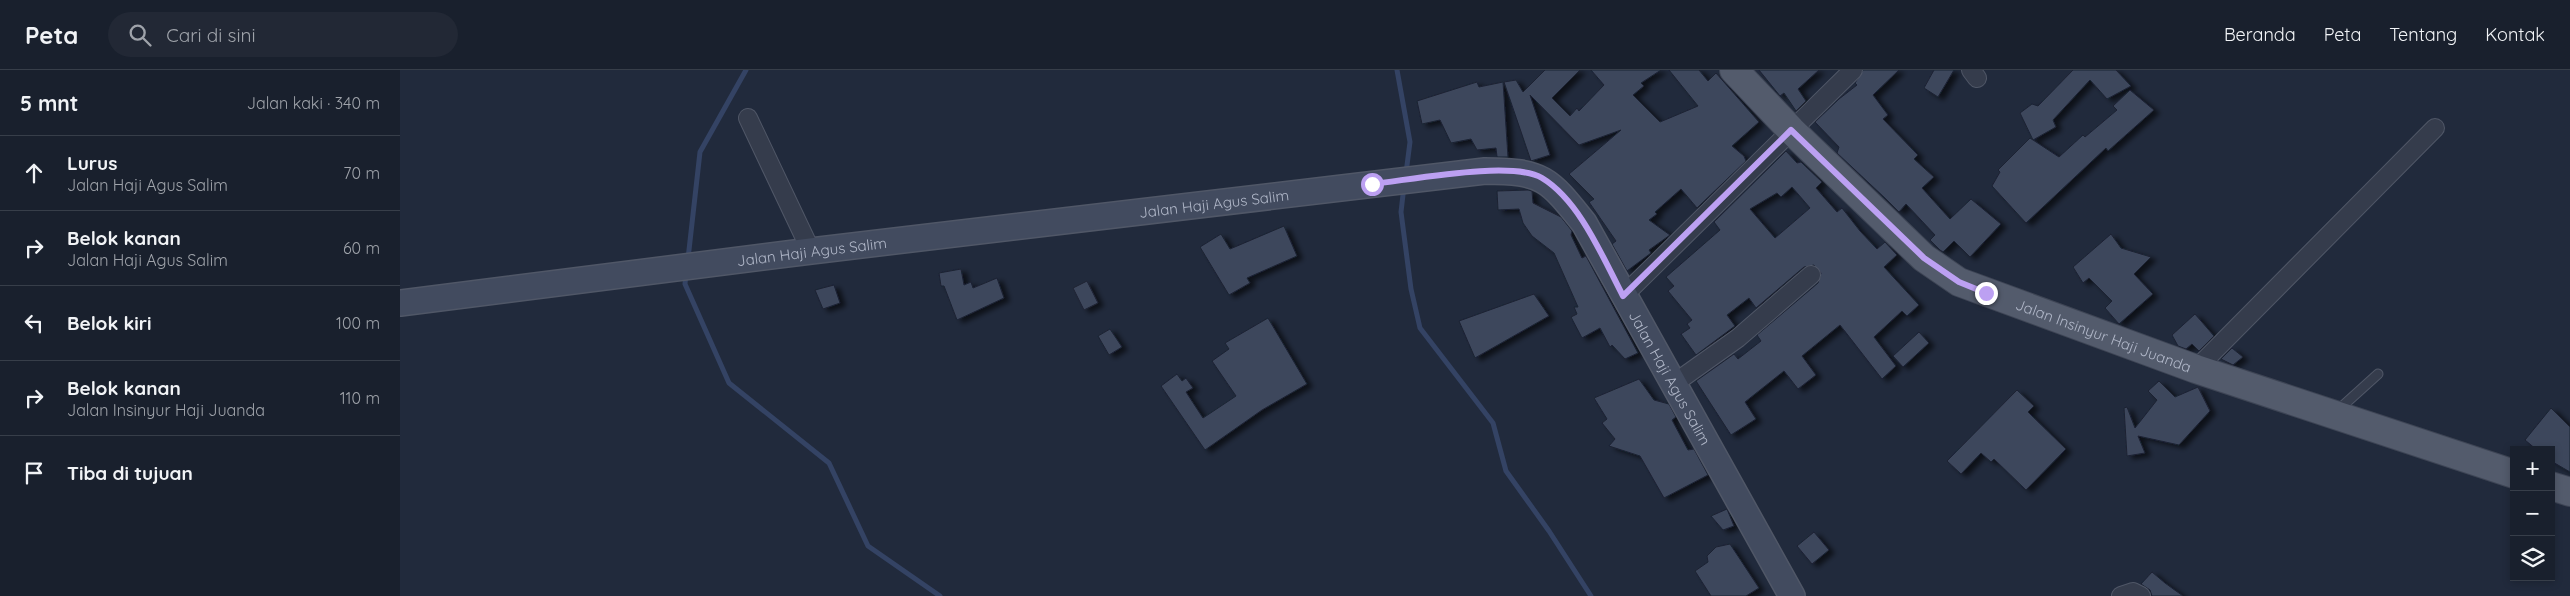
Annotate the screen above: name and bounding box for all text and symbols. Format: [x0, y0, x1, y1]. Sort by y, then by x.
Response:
search box [108, 12, 458, 57]
text: Peta [25, 20, 78, 50]
icon: search [126, 21, 154, 49]
text: Cari di sini [166, 23, 256, 47]
text: Beranda [2224, 23, 2296, 46]
text: Peta [2324, 23, 2361, 46]
text: Tentang [2389, 23, 2457, 46]
text: Kontak [2485, 23, 2545, 46]
text: 5 mnt [20, 90, 78, 116]
text: Jalan kaki · 340 m [247, 93, 380, 113]
text: Lurus [67, 151, 117, 175]
icon: ahead [20, 159, 48, 187]
text: 70 m [343, 163, 380, 183]
route start [1361, 173, 1384, 196]
text: Jalan Haji Agus Salim [67, 175, 228, 195]
street label: Jalan Haji Agus Salim [1138, 185, 1290, 222]
text: Belok kanan [67, 226, 181, 250]
street label: Jalan Haji Agus Salim [736, 233, 888, 270]
icon: right [20, 234, 48, 262]
text: 60 m [343, 238, 380, 258]
text: Jalan Haji Agus Salim [67, 250, 228, 270]
route end [1975, 282, 1998, 305]
street label: Jalan Insinyur Haji Juanda [2013, 294, 2194, 376]
street label: Jalan Haji Agus Salim [1625, 307, 1715, 448]
icon: left [20, 309, 48, 337]
text: Belok kiri [67, 311, 152, 335]
text: 100 m [336, 313, 380, 333]
text: Belok kanan [67, 376, 181, 400]
icon: right [20, 384, 48, 412]
text: 110 m [340, 388, 380, 408]
text: Jalan Insinyur Haji Juanda [67, 400, 265, 420]
map controls [2510, 446, 2555, 581]
button: + [2510, 446, 2555, 491]
icon: arrive [20, 459, 48, 487]
text: Tiba di tujuan [67, 461, 193, 485]
button: − [2510, 491, 2555, 536]
button: layers [2510, 536, 2555, 581]

